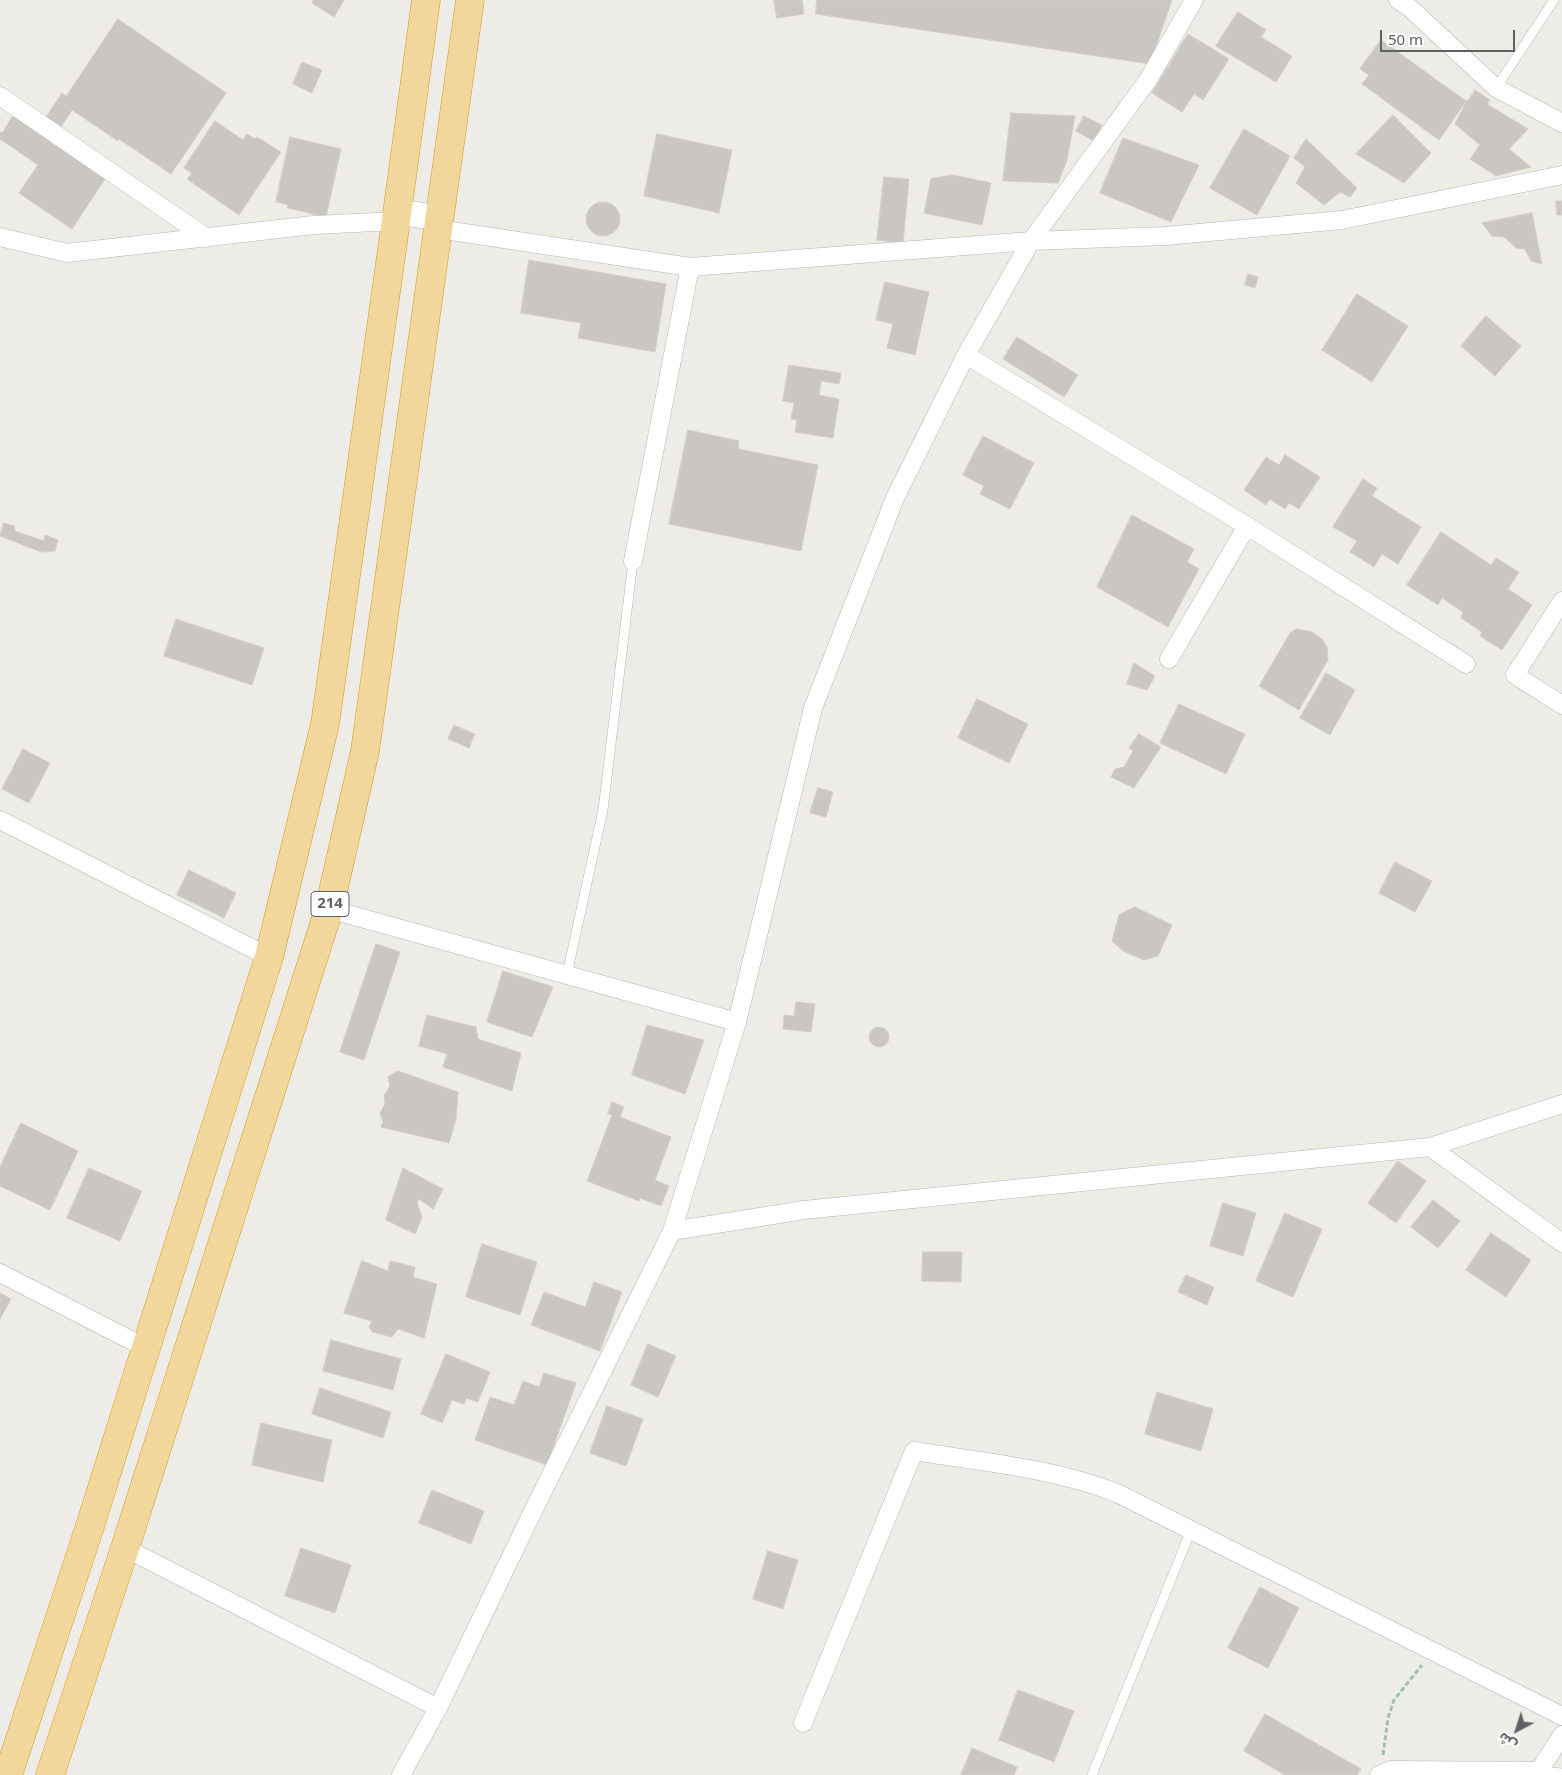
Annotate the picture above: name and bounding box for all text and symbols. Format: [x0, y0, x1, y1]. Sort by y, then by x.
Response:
scale bar [1382, 20, 1517, 52]
text: 50 m [1388, 29, 1423, 49]
road number: 214 [311, 892, 349, 916]
north arrow [1492, 1705, 1542, 1755]
text: ش [1494, 1728, 1520, 1755]

